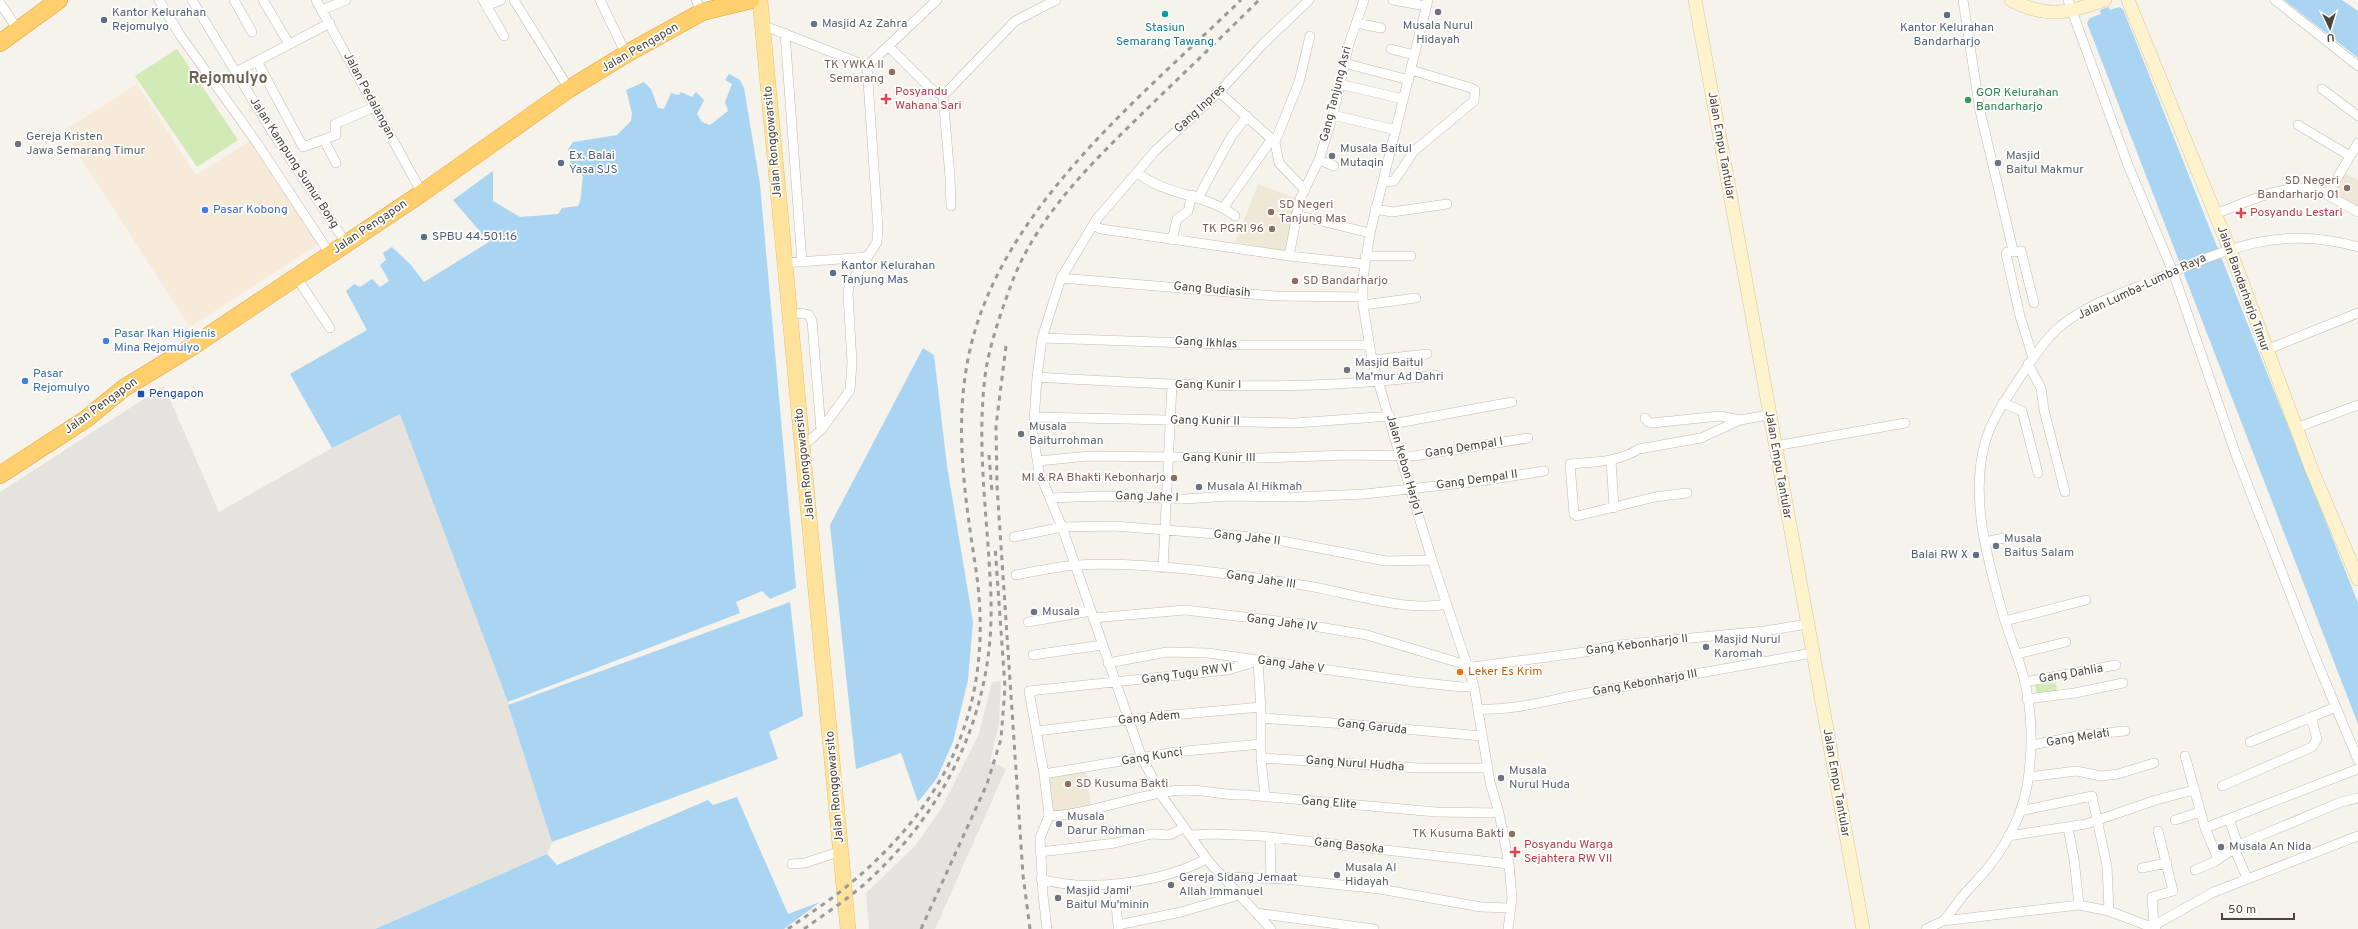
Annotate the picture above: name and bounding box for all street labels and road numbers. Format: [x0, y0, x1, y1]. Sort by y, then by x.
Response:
street label: Jalan Pengapon [598, 19, 682, 77]
street label: Gang Tanjung Asri [1316, 45, 1356, 143]
street label: Jalan Pedalangan [339, 50, 399, 142]
street label: Gang Inpres [1171, 81, 1229, 137]
street label: Jalan Ronggowarsito [760, 85, 786, 199]
street label: Jalan Empu Tantular [1704, 90, 1738, 202]
street label: Jalan Kampung Sumur Bong [245, 94, 343, 232]
street label: Jalan Pengapon [330, 196, 410, 258]
street label: Jalan Bandarharjo Timur [2213, 224, 2273, 355]
street label: Jalan Lumba-Lumba Raya [2075, 250, 2209, 324]
street label: Gang Budiasih [1173, 279, 1251, 301]
street label: Gang Ikhlas [1174, 333, 1238, 353]
street label: Jalan Pengapon [61, 374, 141, 438]
street label: Gang Kunir I [1175, 377, 1241, 393]
street label: Jalan Ronggowarsito [791, 407, 819, 521]
street label: Jalan Empu Tantular [1761, 409, 1795, 521]
street label: Gang Kunir II [1170, 412, 1240, 430]
street label: Jalan Kebon Harjo I [1382, 413, 1426, 517]
street label: Gang Dempal I [1424, 434, 1504, 462]
street label: Gang Kunir III [1182, 450, 1256, 466]
street label: Gang Dempal II [1435, 466, 1519, 494]
street label: Gang Jahe I [1115, 488, 1179, 506]
street label: Gang Jahe II [1213, 527, 1281, 549]
street label: Gang Jahe III [1225, 567, 1297, 593]
street label: Gang Jahe IV [1246, 611, 1319, 635]
street label: Gang Kebonharjo II [1585, 631, 1689, 659]
street label: Gang Jahe V [1256, 652, 1326, 678]
street label: Gang Tugu RW VI [1141, 660, 1233, 688]
street label: Gang Dahlia [2038, 660, 2104, 688]
street label: Gang Kebonharjo III [1591, 666, 1699, 700]
street label: Gang Adem [1117, 707, 1181, 729]
street label: Gang Garuda [1336, 715, 1408, 739]
street label: Gang Melati [2045, 725, 2111, 751]
street label: Jalan Empu Tantular [1819, 727, 1853, 839]
street label: Jalan Ronggowarsito [822, 730, 848, 844]
street label: Gang Kunci [1120, 744, 1184, 770]
street label: Gang Nurul Hudha [1305, 753, 1405, 775]
street label: Gang Elite [1301, 793, 1357, 813]
street label: Gang Basoka [1313, 834, 1385, 858]

